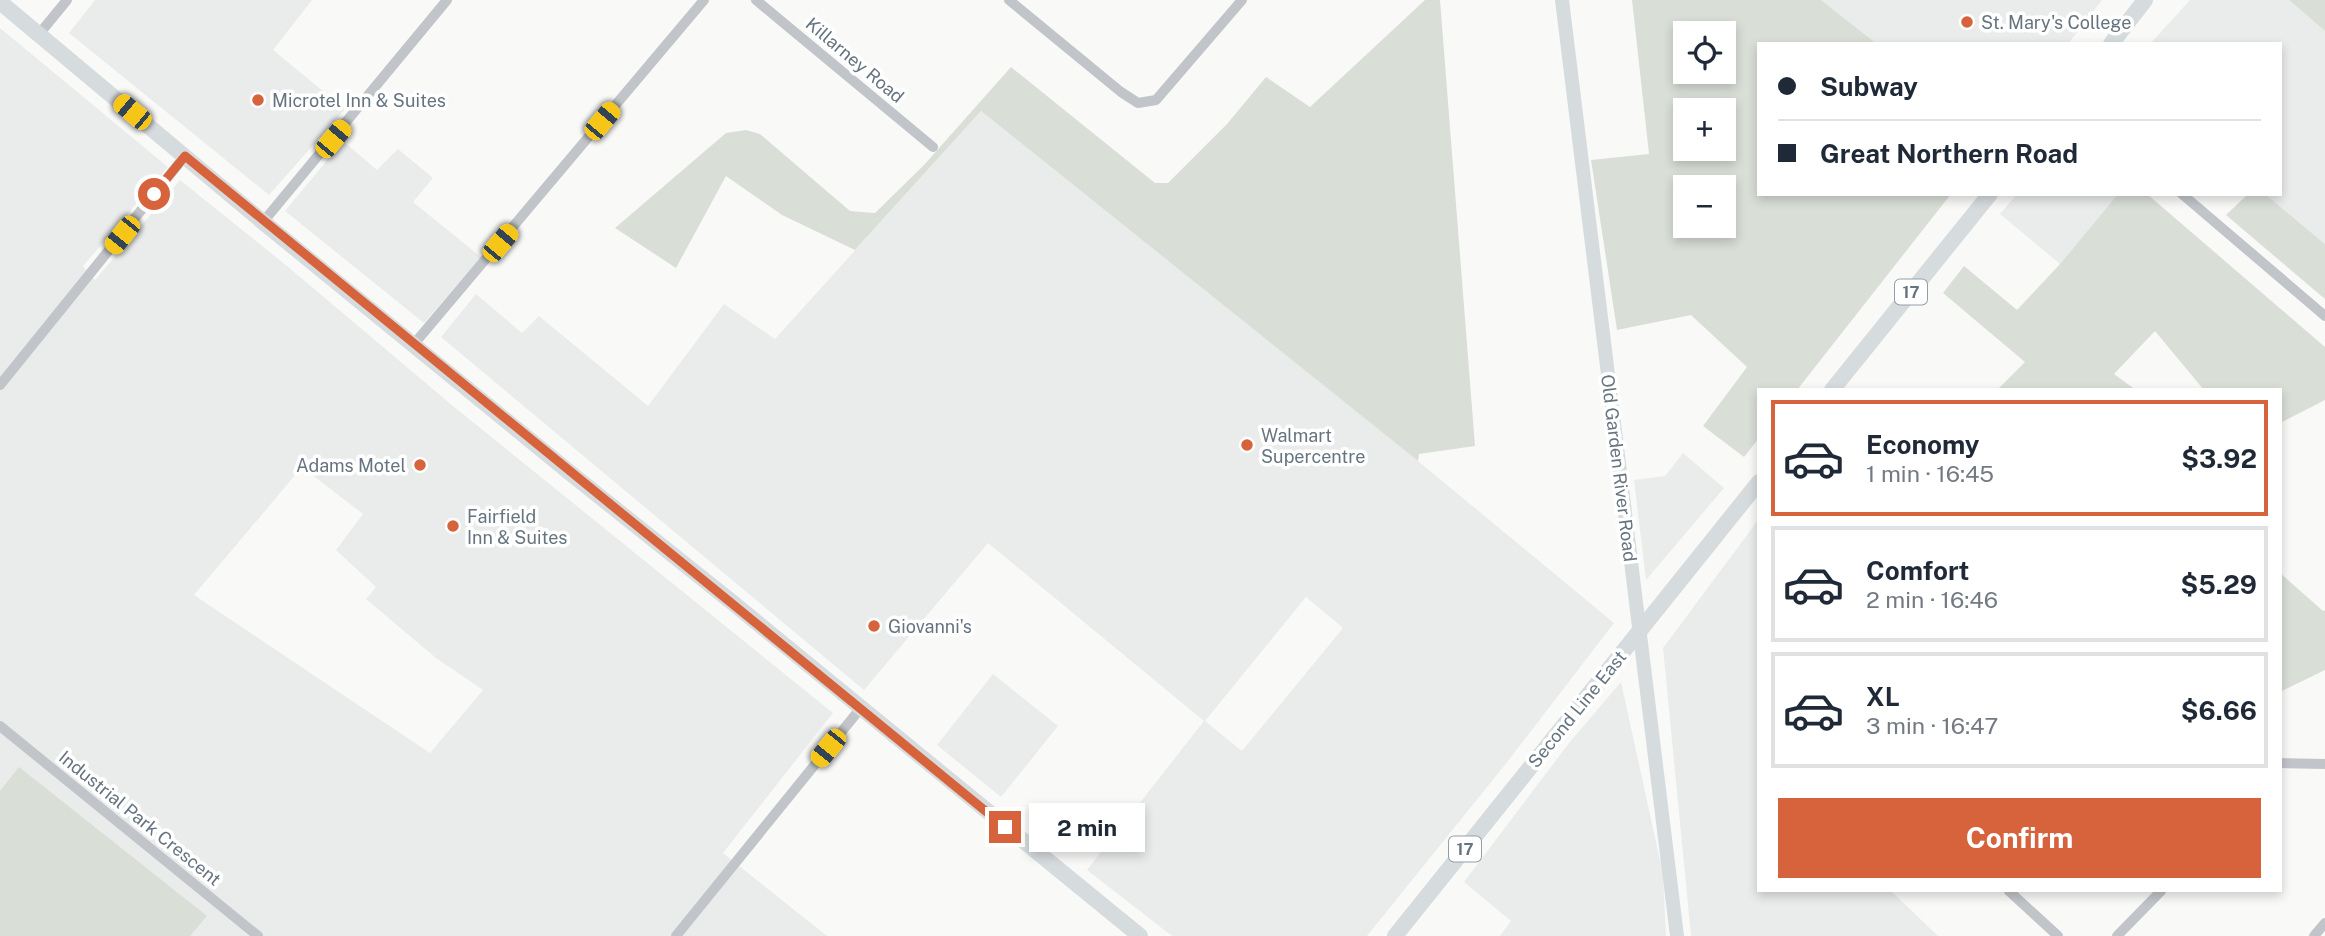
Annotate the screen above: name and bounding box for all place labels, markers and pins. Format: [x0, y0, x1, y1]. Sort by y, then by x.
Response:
place label: St. Mary's College [1981, 12, 2131, 33]
marker: St. Mary's College [1959, 14, 1975, 30]
place label: Microtel Inn & Suites [272, 90, 446, 111]
marker: Microtel Inn & Suites [250, 92, 266, 108]
place label: Walmart Supercentre [1261, 425, 1365, 467]
marker: Walmart Supercentre [1239, 437, 1255, 453]
place label: Adams Motel [296, 455, 406, 476]
marker: Adams Motel [412, 457, 428, 473]
place label: Fairfield Inn & Suites [467, 506, 567, 548]
marker: Fairfield Inn & Suites [445, 518, 461, 534]
place label: Giovanni's [888, 616, 972, 637]
marker: Giovanni's [866, 618, 882, 634]

